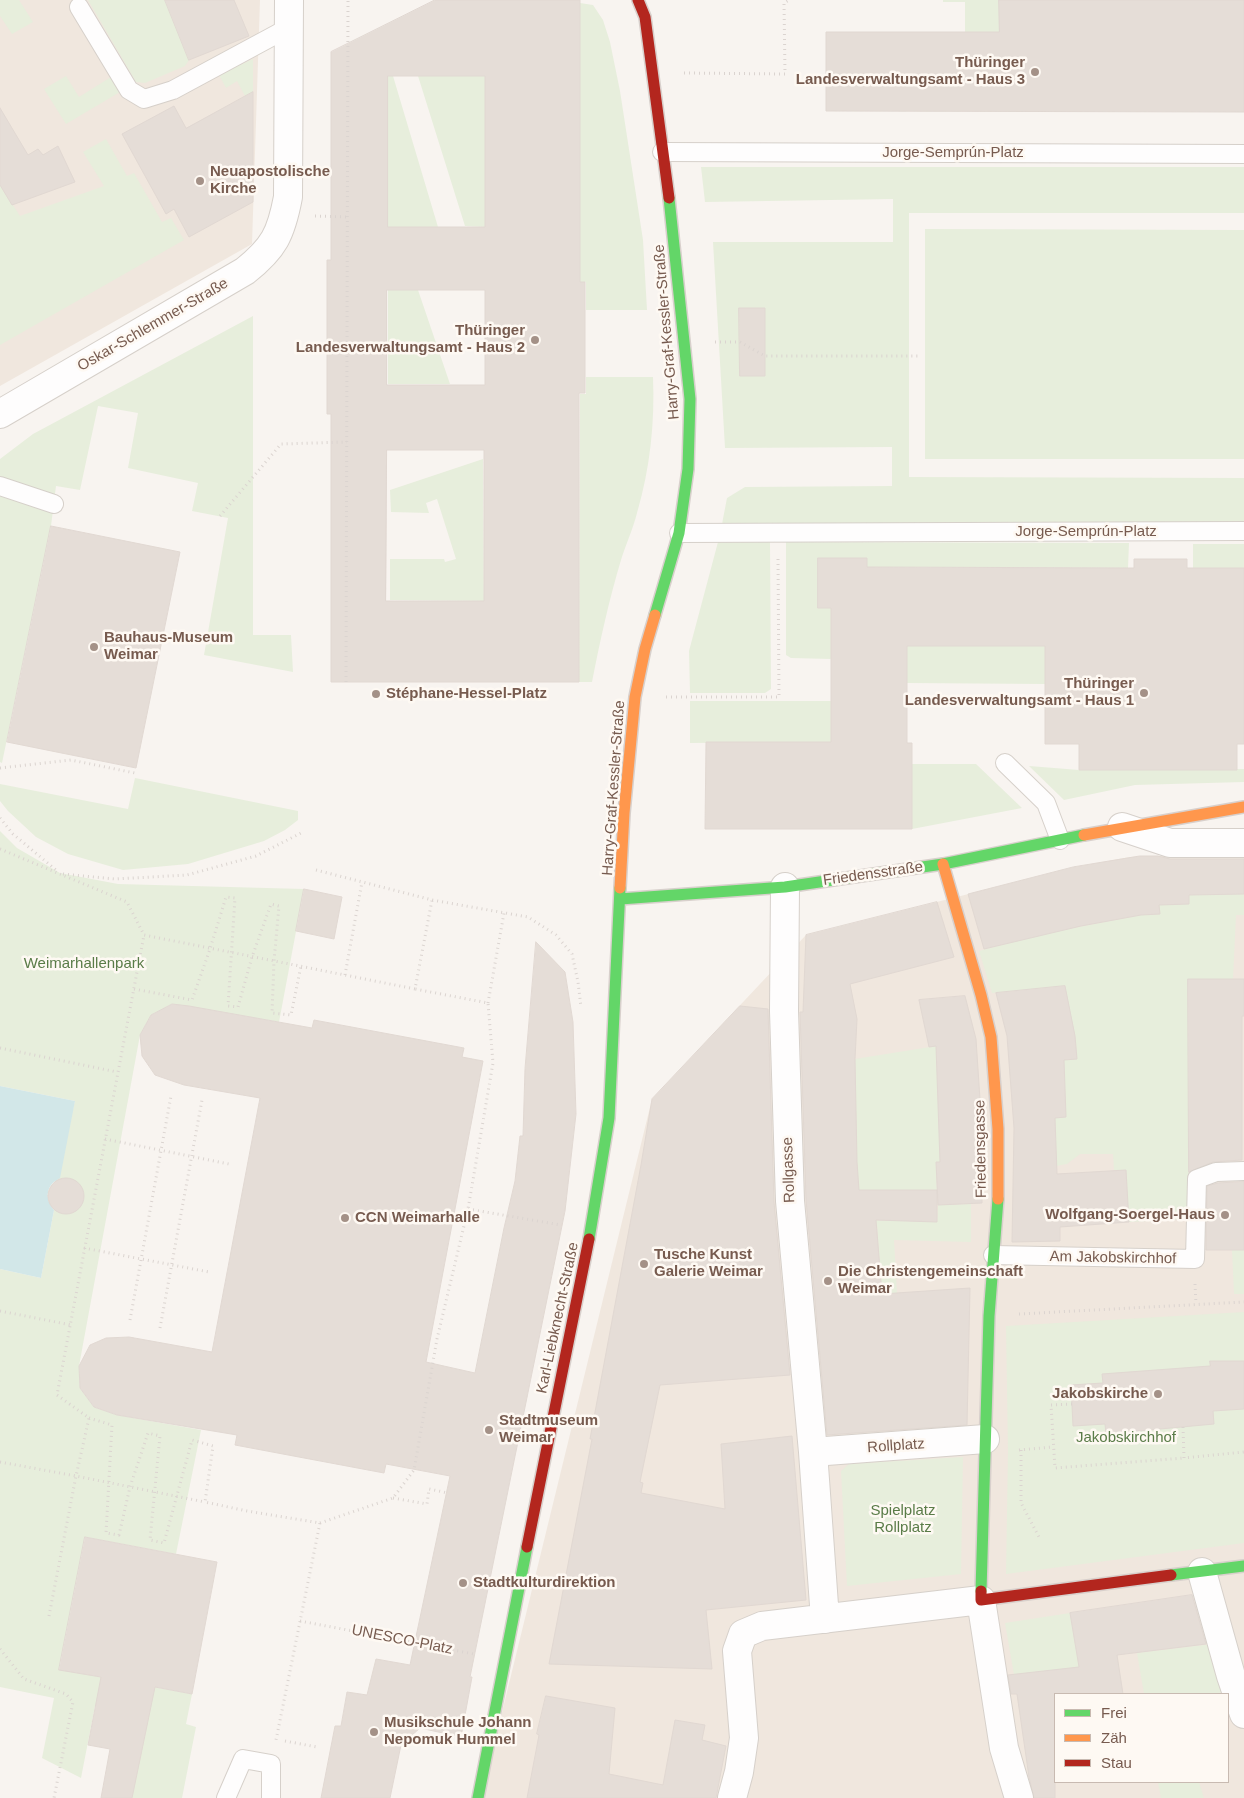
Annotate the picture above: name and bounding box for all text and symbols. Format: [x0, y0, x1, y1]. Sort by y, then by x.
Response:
place label: Thüringer Landesverwaltungsamt - Haus 3 [796, 54, 1025, 89]
marker: Thüringer Landesverwaltungsamt - Haus 3 [1029, 66, 1041, 78]
street label: Jorge-Semprún-Platz [882, 144, 1024, 162]
place label: Neuapostolische Kirche [210, 163, 330, 198]
marker: Neuapostolische Kirche [194, 175, 206, 187]
street label: Harry-Graf-Kessler-Straße [650, 244, 684, 420]
street label: Oskar-Schlemmer-Straße [75, 274, 231, 376]
place label: Thüringer Landesverwaltungsamt - Haus 2 [296, 322, 525, 357]
marker: Thüringer Landesverwaltungsamt - Haus 2 [529, 334, 541, 346]
street label: Jorge-Semprún-Platz [1015, 523, 1157, 541]
place label: Bauhaus-Museum Weimar [104, 629, 233, 664]
marker: Bauhaus-Museum Weimar [88, 641, 100, 653]
place label: Thüringer Landesverwaltungsamt - Haus 1 [905, 675, 1134, 710]
place label: Stéphane-Hessel-Platz [386, 685, 547, 703]
marker: Thüringer Landesverwaltungsamt - Haus 1 [1138, 687, 1150, 699]
marker: Stéphane-Hessel-Platz [370, 688, 382, 700]
street label: Harry-Graf-Kessler-Straße [599, 700, 629, 876]
street label: Friedensstraße [822, 858, 924, 890]
park label: Weimarhallenpark [24, 955, 144, 973]
street label: Friedensgasse [971, 1100, 991, 1198]
street label: Rollgasse [779, 1137, 799, 1203]
place label: Wolfgang-Soergel-Haus [1045, 1206, 1215, 1224]
place label: CCN Weimarhalle [355, 1209, 480, 1227]
marker: Wolfgang-Soergel-Haus [1219, 1209, 1231, 1221]
marker: CCN Weimarhalle [339, 1212, 351, 1224]
street label: Karl-Liebknecht-Straße [533, 1241, 583, 1395]
place label: Tusche Kunst Galerie Weimar [654, 1246, 763, 1281]
street label: Am Jakobskirchhof [1049, 1248, 1177, 1268]
marker: Tusche Kunst Galerie Weimar [638, 1258, 650, 1270]
place label: Die Christengemeinschaft Weimar [838, 1263, 1023, 1298]
marker: Die Christengemeinschaft Weimar [822, 1275, 834, 1287]
place label: Jakobskirche [1052, 1385, 1148, 1403]
marker: Jakobskirche [1152, 1388, 1164, 1400]
place label: Stadtmuseum Weimar [499, 1412, 598, 1447]
marker: Stadtmuseum Weimar [483, 1424, 495, 1436]
park label: Jakobskirchhof [1076, 1429, 1176, 1447]
street label: Rollplatz [867, 1435, 925, 1457]
park label: Spielplatz Rollplatz [870, 1502, 936, 1537]
place label: Stadtkulturdirektion [473, 1574, 616, 1592]
marker: Stadtkulturdirektion [457, 1577, 469, 1589]
street label: UNESCO-Platz [350, 1621, 454, 1659]
legend [1054, 1693, 1229, 1783]
text: Frei [1101, 1704, 1127, 1721]
place label: Musikschule Johann Nepomuk Hummel [384, 1714, 532, 1749]
marker: Musikschule Johann Nepomuk Hummel [368, 1726, 380, 1738]
text: Zäh [1101, 1729, 1127, 1746]
text: Stau [1101, 1754, 1132, 1771]

